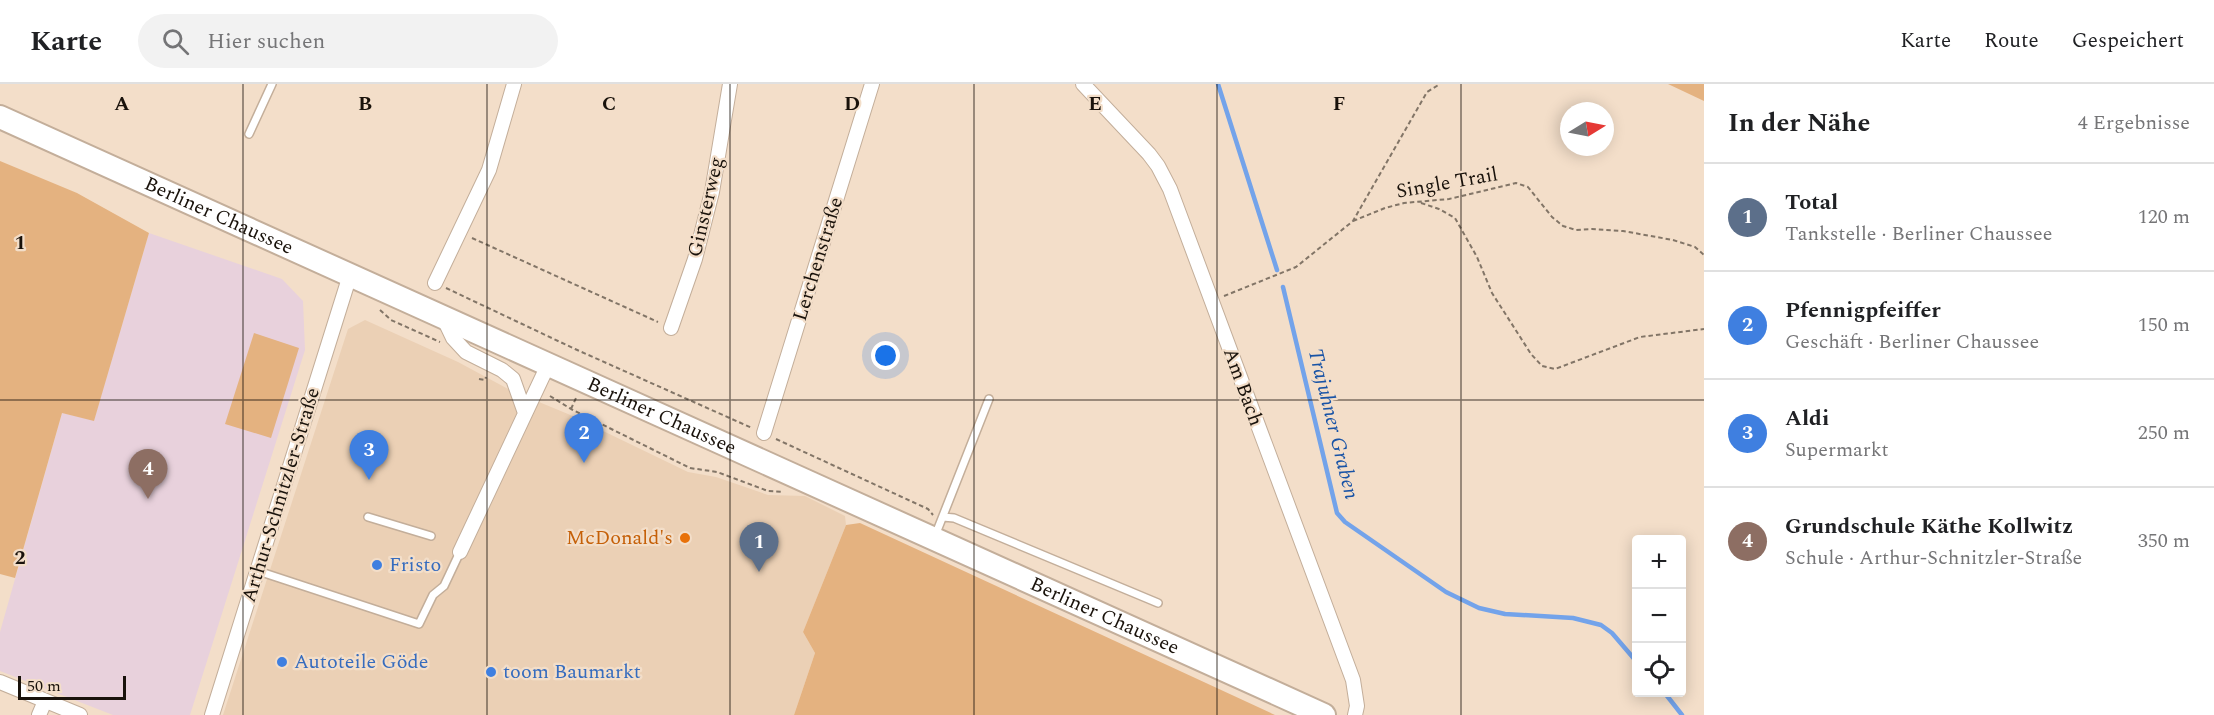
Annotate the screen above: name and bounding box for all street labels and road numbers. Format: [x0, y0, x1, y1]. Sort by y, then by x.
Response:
street label: Ginsterweg [680, 154, 732, 260]
street label: Single Trail [1394, 159, 1500, 207]
street label: Berliner Chaussee [139, 169, 298, 263]
street label: Lerchenstraße [785, 193, 851, 325]
street label: Am Bach [1215, 344, 1271, 430]
street label: Berliner Chaussee [582, 369, 741, 463]
street label: Arthur-Schnitzler-Straße [234, 384, 328, 606]
street label: Berliner Chaussee [1025, 569, 1184, 663]

